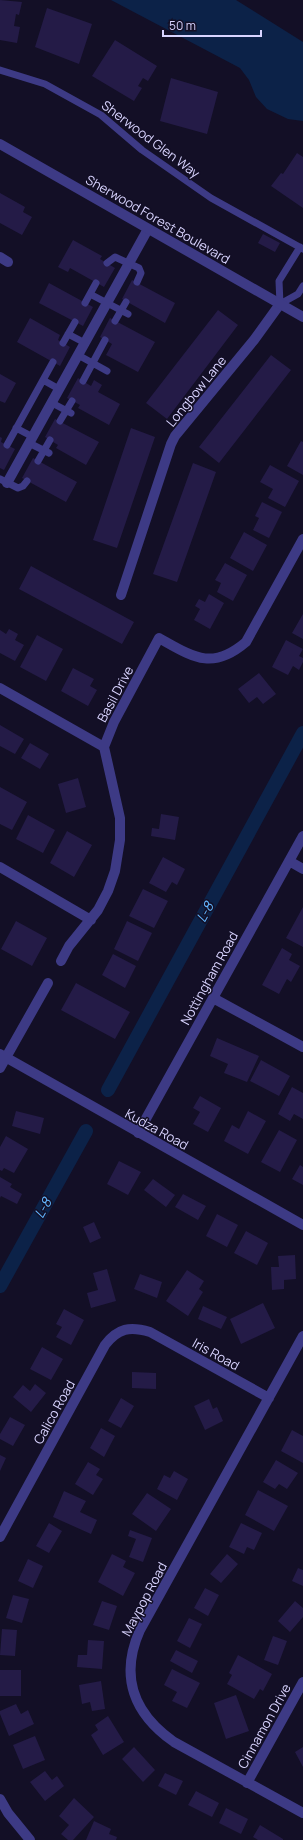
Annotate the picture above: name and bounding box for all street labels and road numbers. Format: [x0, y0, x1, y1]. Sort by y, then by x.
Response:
street label: Sherwood Glen Way [98, 96, 204, 182]
street label: Sherwood Forest Boulevard [83, 170, 233, 268]
street label: Longbow Lane [162, 351, 230, 430]
street label: Basil Drive [93, 662, 137, 725]
street label: Nottingham Road [176, 928, 242, 1028]
street label: Kudza Road [122, 1104, 192, 1154]
street label: Iris Road [189, 1334, 243, 1374]
street label: Calico Road [29, 1377, 79, 1447]
street label: Maypop Road [117, 1559, 171, 1639]
street label: Cinnamon Drive [233, 1680, 295, 1772]

